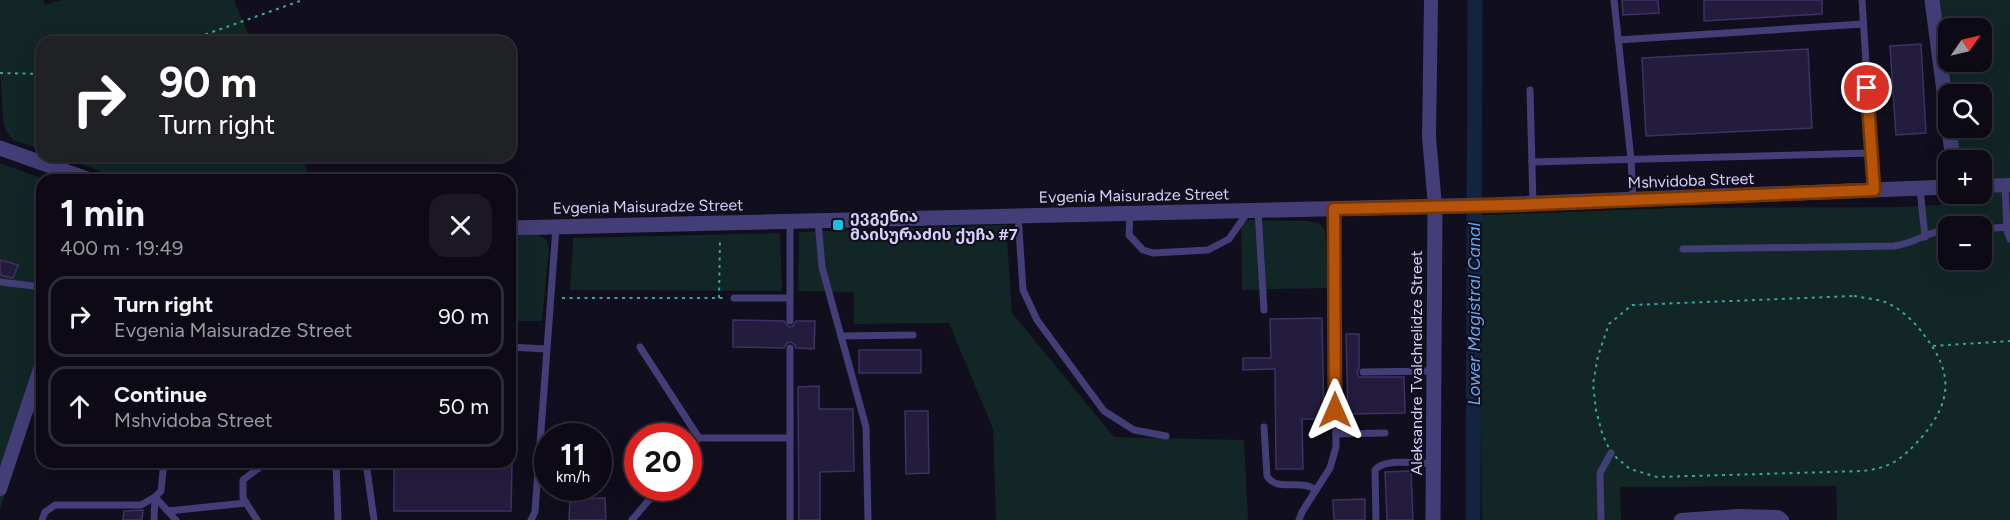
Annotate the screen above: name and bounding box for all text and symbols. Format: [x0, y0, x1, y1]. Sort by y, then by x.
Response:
north arrow [1938, 18, 1992, 72]
map controls [1938, 18, 1992, 270]
text: 90 m [159, 57, 257, 108]
icon: right [60, 60, 138, 138]
pin [1841, 62, 1892, 113]
icon: arrive [1850, 71, 1883, 104]
button: search [1938, 84, 1992, 138]
text: Turn right [159, 108, 275, 141]
button: + [1938, 150, 1992, 204]
street label: Mshvidoba Street [1627, 169, 1755, 192]
street label: Evgenia Maisuradze Street [1039, 184, 1229, 207]
text: 1 min [60, 192, 145, 235]
button: close [429, 194, 492, 257]
street label: Evgenia Maisuradze Street [553, 195, 743, 218]
place label: ევგენია მაისურაძის ქუჩა #7 [850, 207, 1018, 244]
button: − [1938, 216, 1992, 270]
marker: ევგენია მაისურაძის ქუჩა #7 [831, 218, 845, 232]
water label: Lower Magistral Canal [1463, 221, 1485, 406]
text: 400 m · 19:49 [60, 236, 183, 260]
street label: Aleksandre Tvalchrelidze Street [1407, 250, 1426, 476]
text: Turn right [114, 291, 213, 318]
icon: right [63, 300, 96, 333]
text: 90 m [438, 303, 489, 330]
text: Evgenia Maisuradze Street [114, 318, 352, 342]
position arrow [1303, 378, 1367, 442]
text: Continue [114, 381, 207, 408]
icon: ahead [63, 390, 96, 423]
text: 50 m [438, 393, 489, 420]
text: Mshvidoba Street [114, 408, 272, 432]
speed limit sign: 20 [624, 423, 702, 501]
text: 11 [560, 436, 586, 473]
text: km/h [556, 468, 590, 486]

